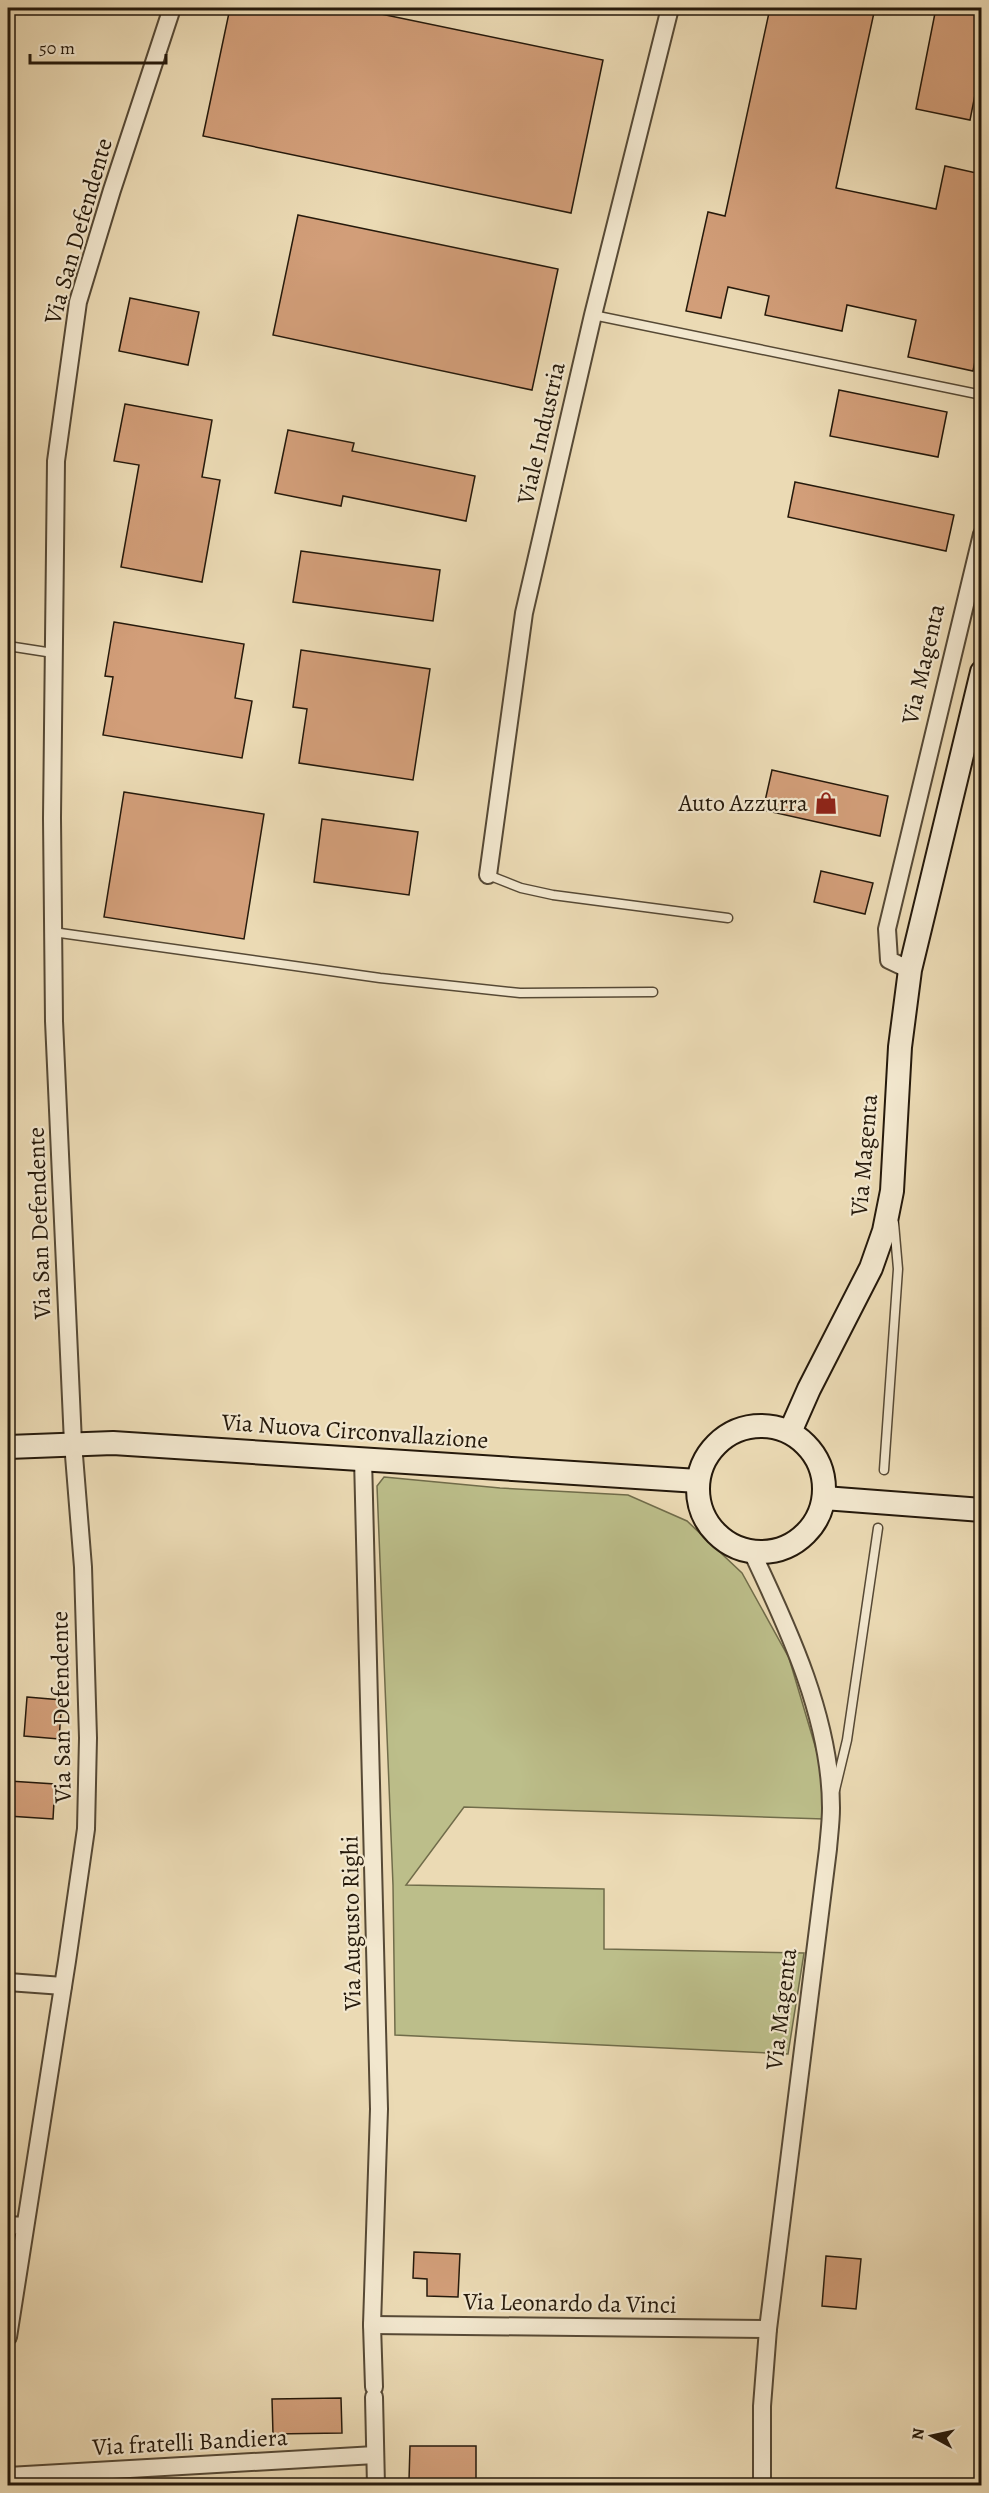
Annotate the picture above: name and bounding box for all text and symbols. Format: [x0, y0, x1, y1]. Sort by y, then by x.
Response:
scale bar [30, 27, 166, 65]
text: 50 m [39, 36, 75, 60]
street label: Via San Defendente [36, 134, 120, 329]
street label: Viale Industria [509, 358, 573, 508]
street label: Via Magenta [893, 600, 953, 728]
place label: Auto Azzurra [677, 787, 809, 819]
shop icon: Auto Azzurra [813, 790, 839, 816]
street label: Via Magenta [843, 1092, 885, 1219]
street label: Via San Defendente [20, 1126, 58, 1321]
street label: Via Nuova Circonvallazione [220, 1406, 489, 1456]
street label: Via San Defendente [43, 1611, 79, 1804]
street label: Via Augusto Righi [333, 1835, 369, 2012]
street label: Via Magenta [758, 1945, 804, 2073]
street label: Via Leonardo da Vinci [462, 2285, 677, 2321]
north arrow [902, 2406, 962, 2466]
street label: Via fratelli Bandiera [91, 2421, 289, 2463]
text: N [906, 2426, 930, 2441]

